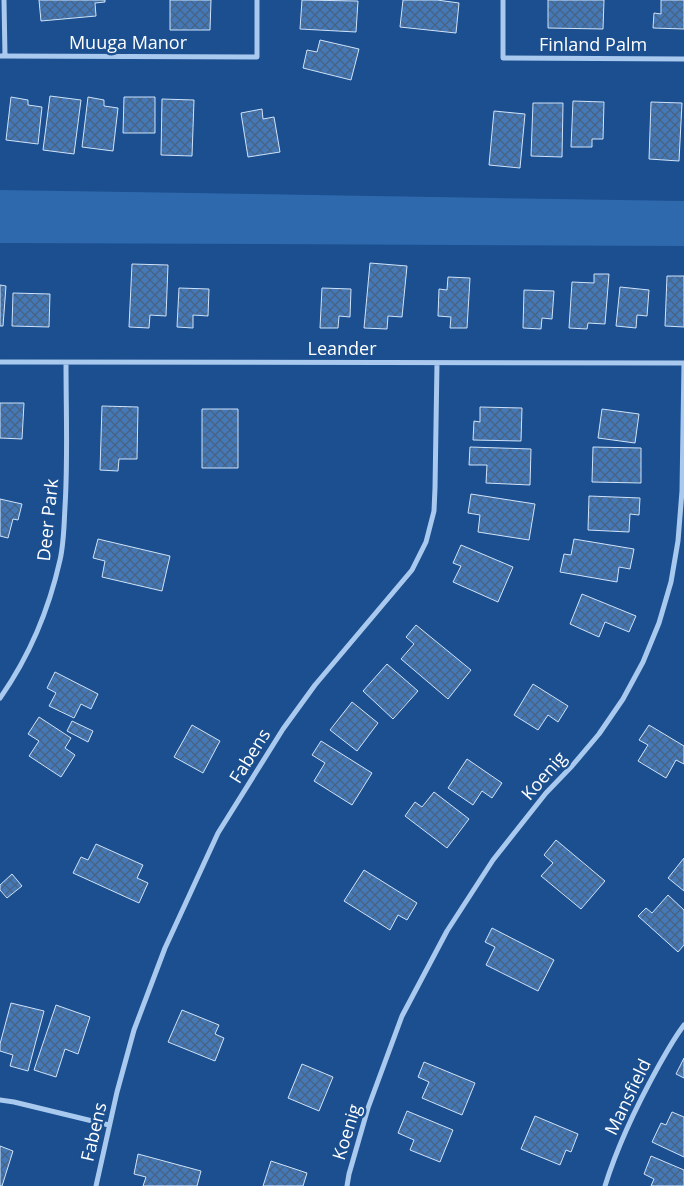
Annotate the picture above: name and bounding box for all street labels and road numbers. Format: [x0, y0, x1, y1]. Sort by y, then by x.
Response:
street label: Muuga Manor [69, 30, 188, 54]
street label: Finland Palm [539, 32, 647, 56]
street label: Leander [307, 336, 377, 360]
street label: Deer Park [31, 477, 63, 562]
street label: Fabens [223, 724, 275, 787]
street label: Koenig [515, 746, 571, 805]
street label: Mansfield [598, 1054, 656, 1139]
street label: Fabens [75, 1100, 111, 1164]
street label: Koenig [326, 1101, 366, 1163]

